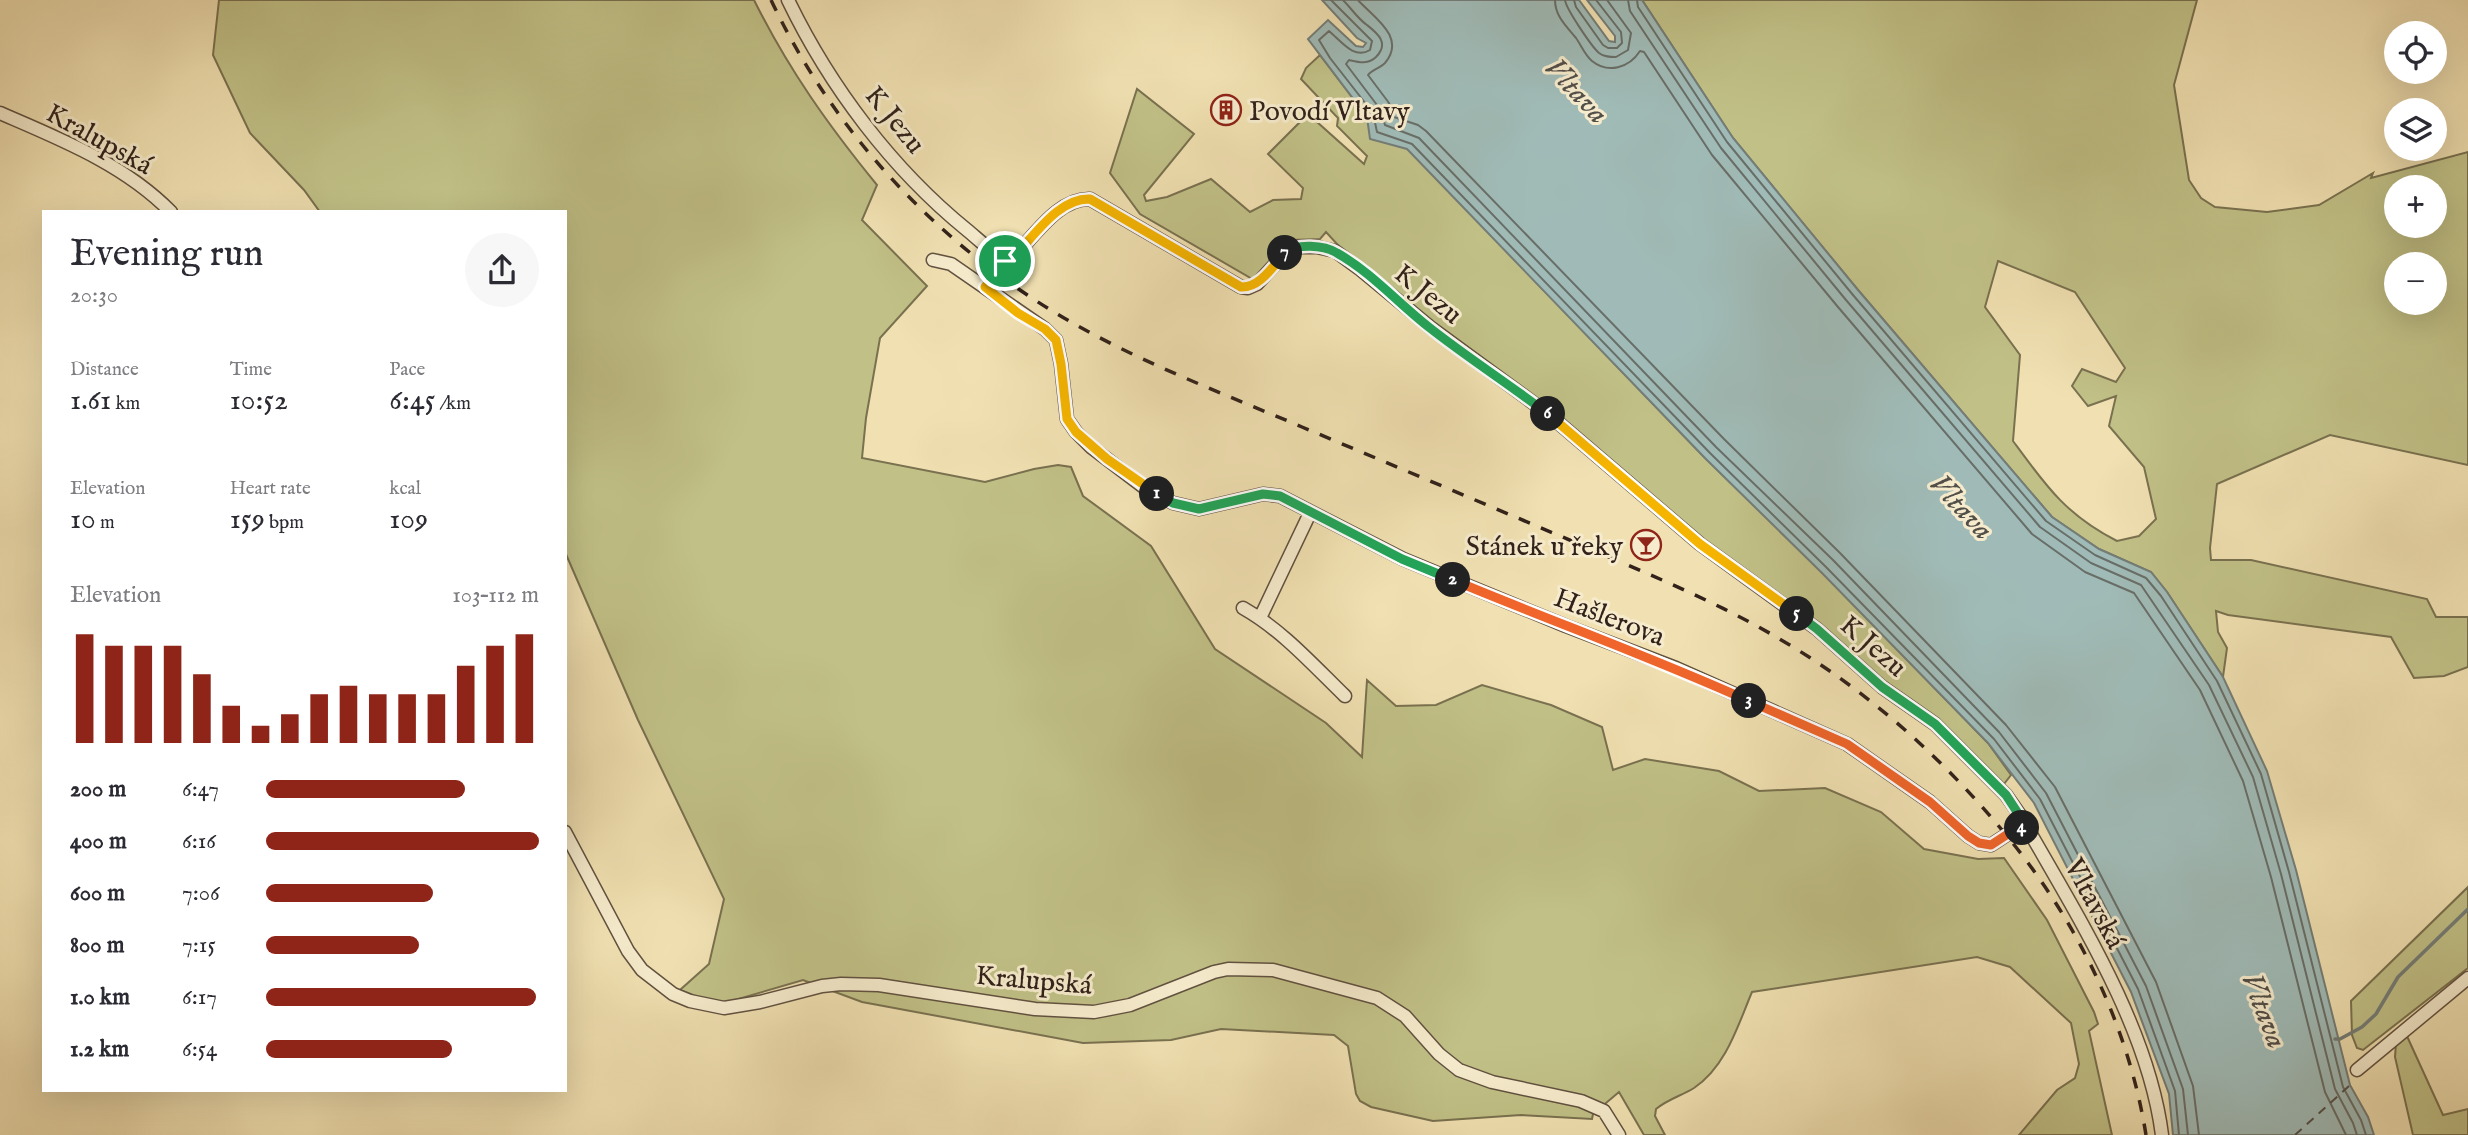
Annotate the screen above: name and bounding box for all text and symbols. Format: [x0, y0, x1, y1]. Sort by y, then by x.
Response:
map controls [2384, 21, 2447, 315]
button: locate [2384, 21, 2447, 84]
water label: Vltava [1535, 50, 1616, 133]
street label: K Jezu [856, 79, 932, 162]
building icon: Povodí Vltavy [1209, 93, 1243, 127]
place label: Povodí Vltavy [1249, 95, 1410, 130]
street label: Kralupská [39, 97, 159, 184]
button: layers [2384, 98, 2447, 161]
button: + [2384, 175, 2447, 238]
text: Evening run [70, 231, 264, 279]
pin [975, 231, 1035, 291]
button: share [465, 233, 539, 307]
pin: 7 [1268, 236, 1302, 270]
text: 7 [1280, 240, 1289, 264]
icon: arrive [986, 242, 1024, 280]
button: − [2384, 252, 2447, 315]
street label: K Jezu [1386, 257, 1469, 333]
text: 20:30 [70, 281, 118, 310]
text: Distance [70, 358, 139, 382]
text: Time [230, 358, 272, 382]
text: Pace [389, 358, 425, 382]
text: 1.61 [70, 382, 111, 420]
text: 10:52 [230, 382, 288, 420]
text: 6:45 [389, 382, 435, 420]
text: km [111, 392, 140, 416]
text: /km [435, 392, 471, 416]
pin: 6 [1530, 396, 1566, 432]
text: 6 [1543, 401, 1552, 425]
water label: Vltava [1920, 466, 2001, 549]
pin: 1 [1140, 476, 1174, 512]
text: Elevation [70, 477, 145, 501]
text: Heart rate [230, 477, 311, 501]
text: kcal [389, 477, 421, 501]
text: 1 [1153, 481, 1160, 505]
text: 10 [70, 501, 96, 539]
text: 159 [230, 501, 265, 539]
text: 109 [389, 501, 428, 539]
text: m [96, 511, 115, 535]
text: bpm [265, 511, 304, 535]
bar icon: Stánek u řeky [1629, 528, 1663, 562]
place label: Stánek u řeky [1466, 530, 1623, 565]
pin: 2 [1436, 562, 1470, 598]
text: 2 [1448, 567, 1457, 591]
text: Elevation [70, 581, 161, 610]
text: 103–112 m [452, 581, 539, 610]
street label: Hašlerova [1549, 581, 1670, 656]
pin: 5 [1780, 596, 1814, 632]
text: 5 [1793, 601, 1800, 625]
street label: K Jezu [1832, 608, 1913, 685]
pin: 3 [1732, 684, 1766, 718]
text: 3 [1745, 688, 1752, 712]
text: 200 m [70, 775, 126, 804]
text: 6:47 [182, 775, 219, 804]
pin: 4 [2004, 810, 2039, 846]
text: 4 [2017, 815, 2026, 839]
text: 400 m [70, 827, 127, 856]
text: 6:16 [182, 827, 216, 856]
street label: Vltavská [2055, 852, 2133, 956]
text: 600 m [70, 879, 125, 908]
text: 7:06 [182, 879, 220, 908]
text: 800 m [70, 931, 124, 960]
text: 7:15 [182, 931, 216, 960]
street label: Kralupská [974, 959, 1094, 1004]
water label: Vltava [2231, 968, 2295, 1054]
text: 1.0 km [70, 983, 130, 1012]
text: 6:17 [182, 983, 217, 1012]
text: 1.2 km [70, 1035, 129, 1064]
text: 6:54 [182, 1035, 217, 1064]

